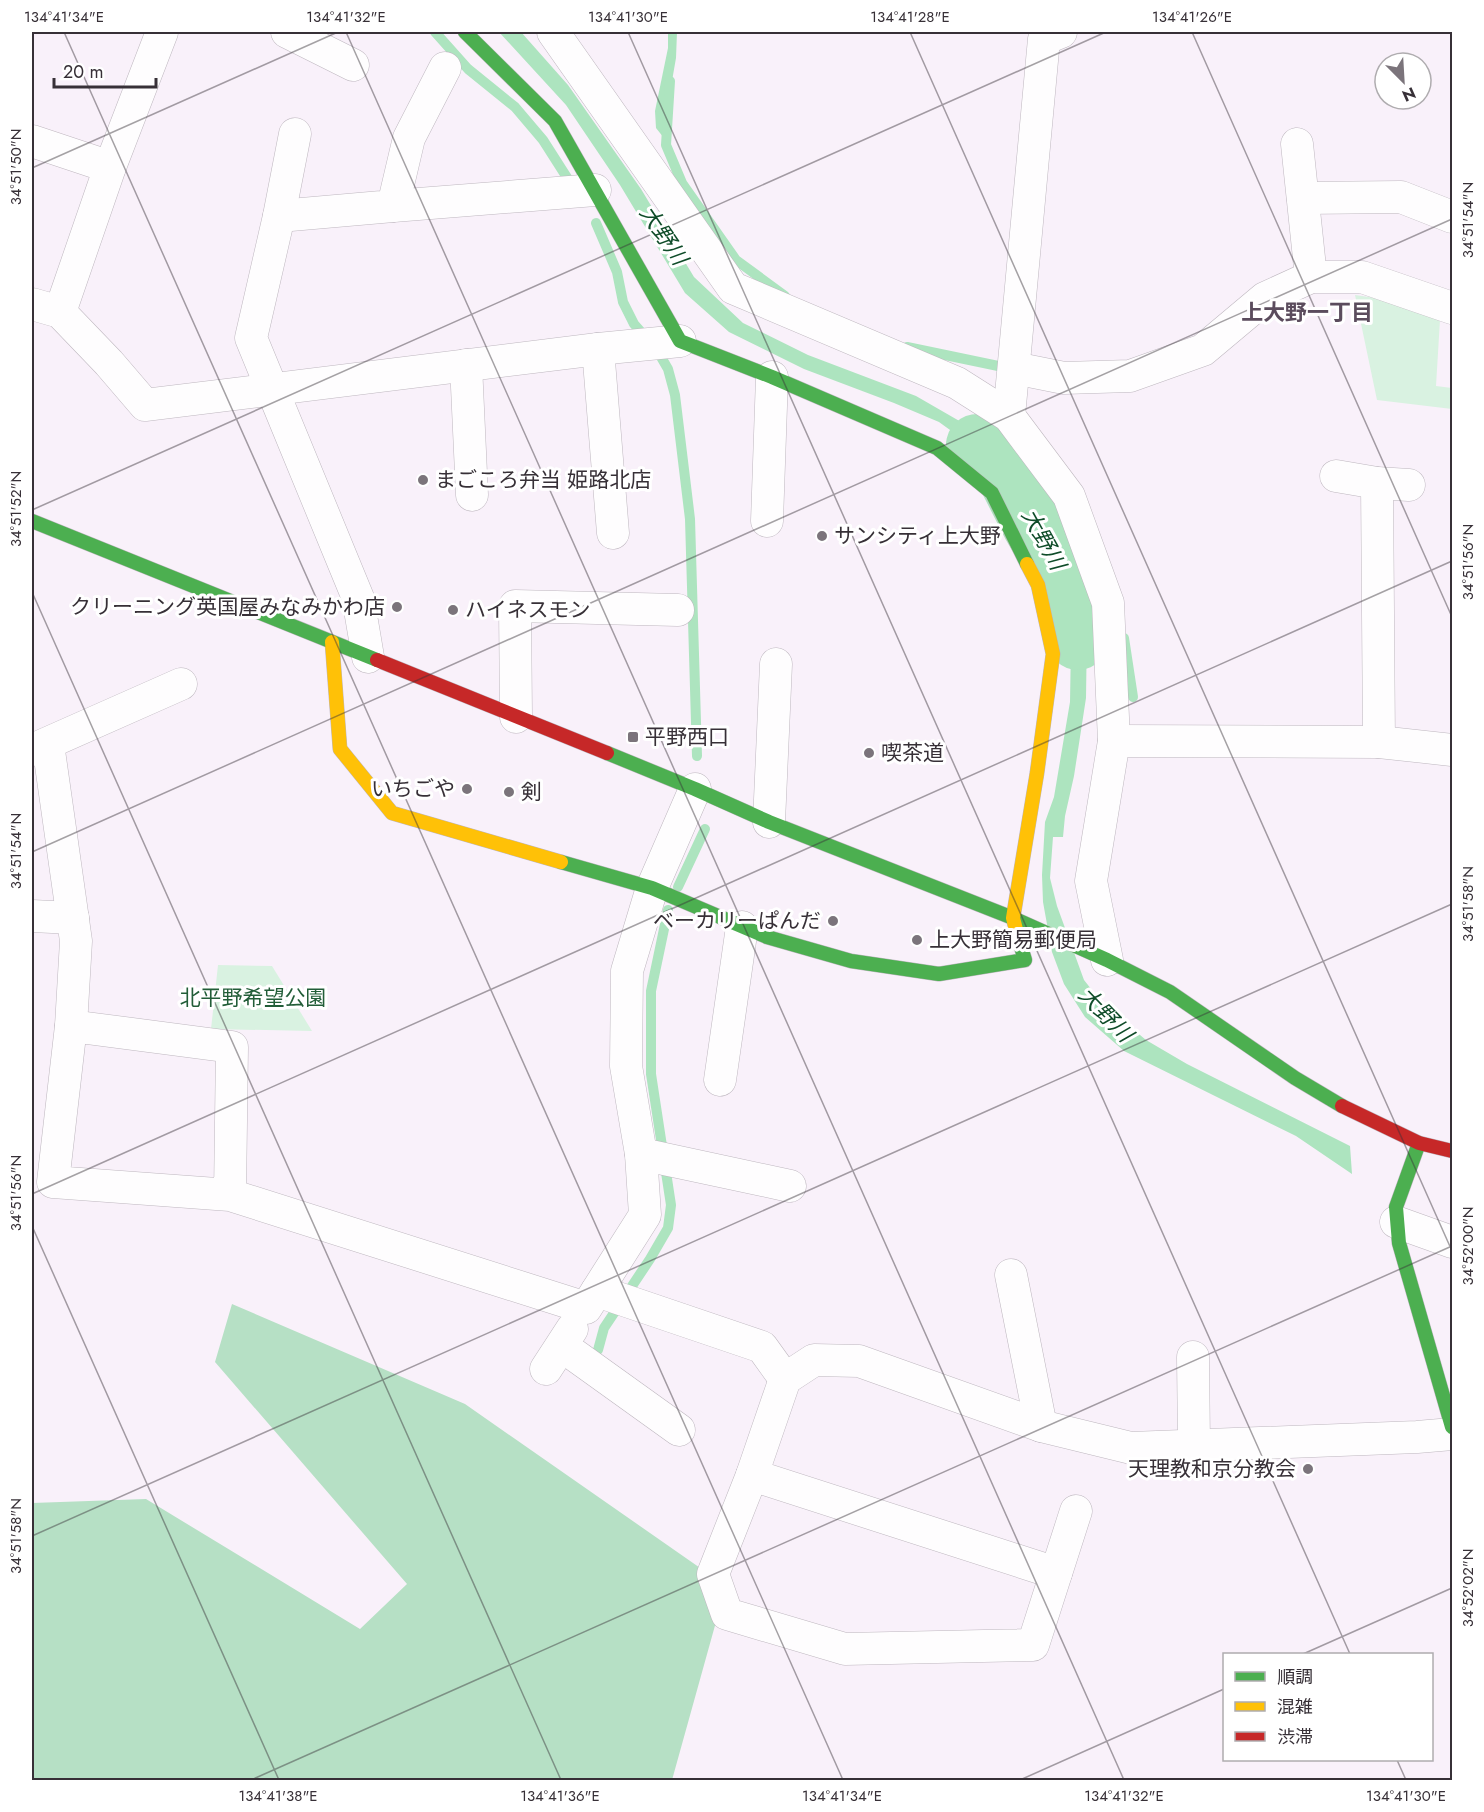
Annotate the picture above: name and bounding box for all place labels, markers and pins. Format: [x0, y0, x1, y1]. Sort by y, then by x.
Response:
place label: まごころ弁当 姫路北店 [435, 465, 651, 495]
marker: まごころ弁当 姫路北店 [416, 473, 430, 487]
place label: サンシティ上大野 [834, 521, 1001, 551]
marker: サンシティ上大野 [815, 529, 829, 543]
place label: クリーニング英国屋みなみかわ店 [70, 592, 385, 622]
place label: ハイネスモン [465, 595, 591, 625]
marker: クリーニング英国屋みなみかわ店 [390, 600, 404, 614]
marker: ハイネスモン [446, 603, 460, 617]
place label: 平野西口 [645, 722, 729, 752]
marker: 平野西口 [626, 730, 640, 744]
place label: 喫茶道 [881, 738, 944, 768]
marker: 喫茶道 [862, 746, 876, 760]
place label: いちごや [371, 774, 455, 804]
place label: 剣 [521, 777, 542, 807]
marker: いちごや [460, 782, 474, 796]
marker: 剣 [502, 785, 516, 799]
place label: ベーカリーぱんだ [653, 906, 821, 936]
marker: ベーカリーぱんだ [826, 914, 840, 928]
place label: 上大野簡易郵便局 [929, 925, 1097, 955]
marker: 上大野簡易郵便局 [910, 933, 924, 947]
place label: 天理教和京分教会 [1128, 1454, 1296, 1484]
marker: 天理教和京分教会 [1301, 1462, 1315, 1476]

